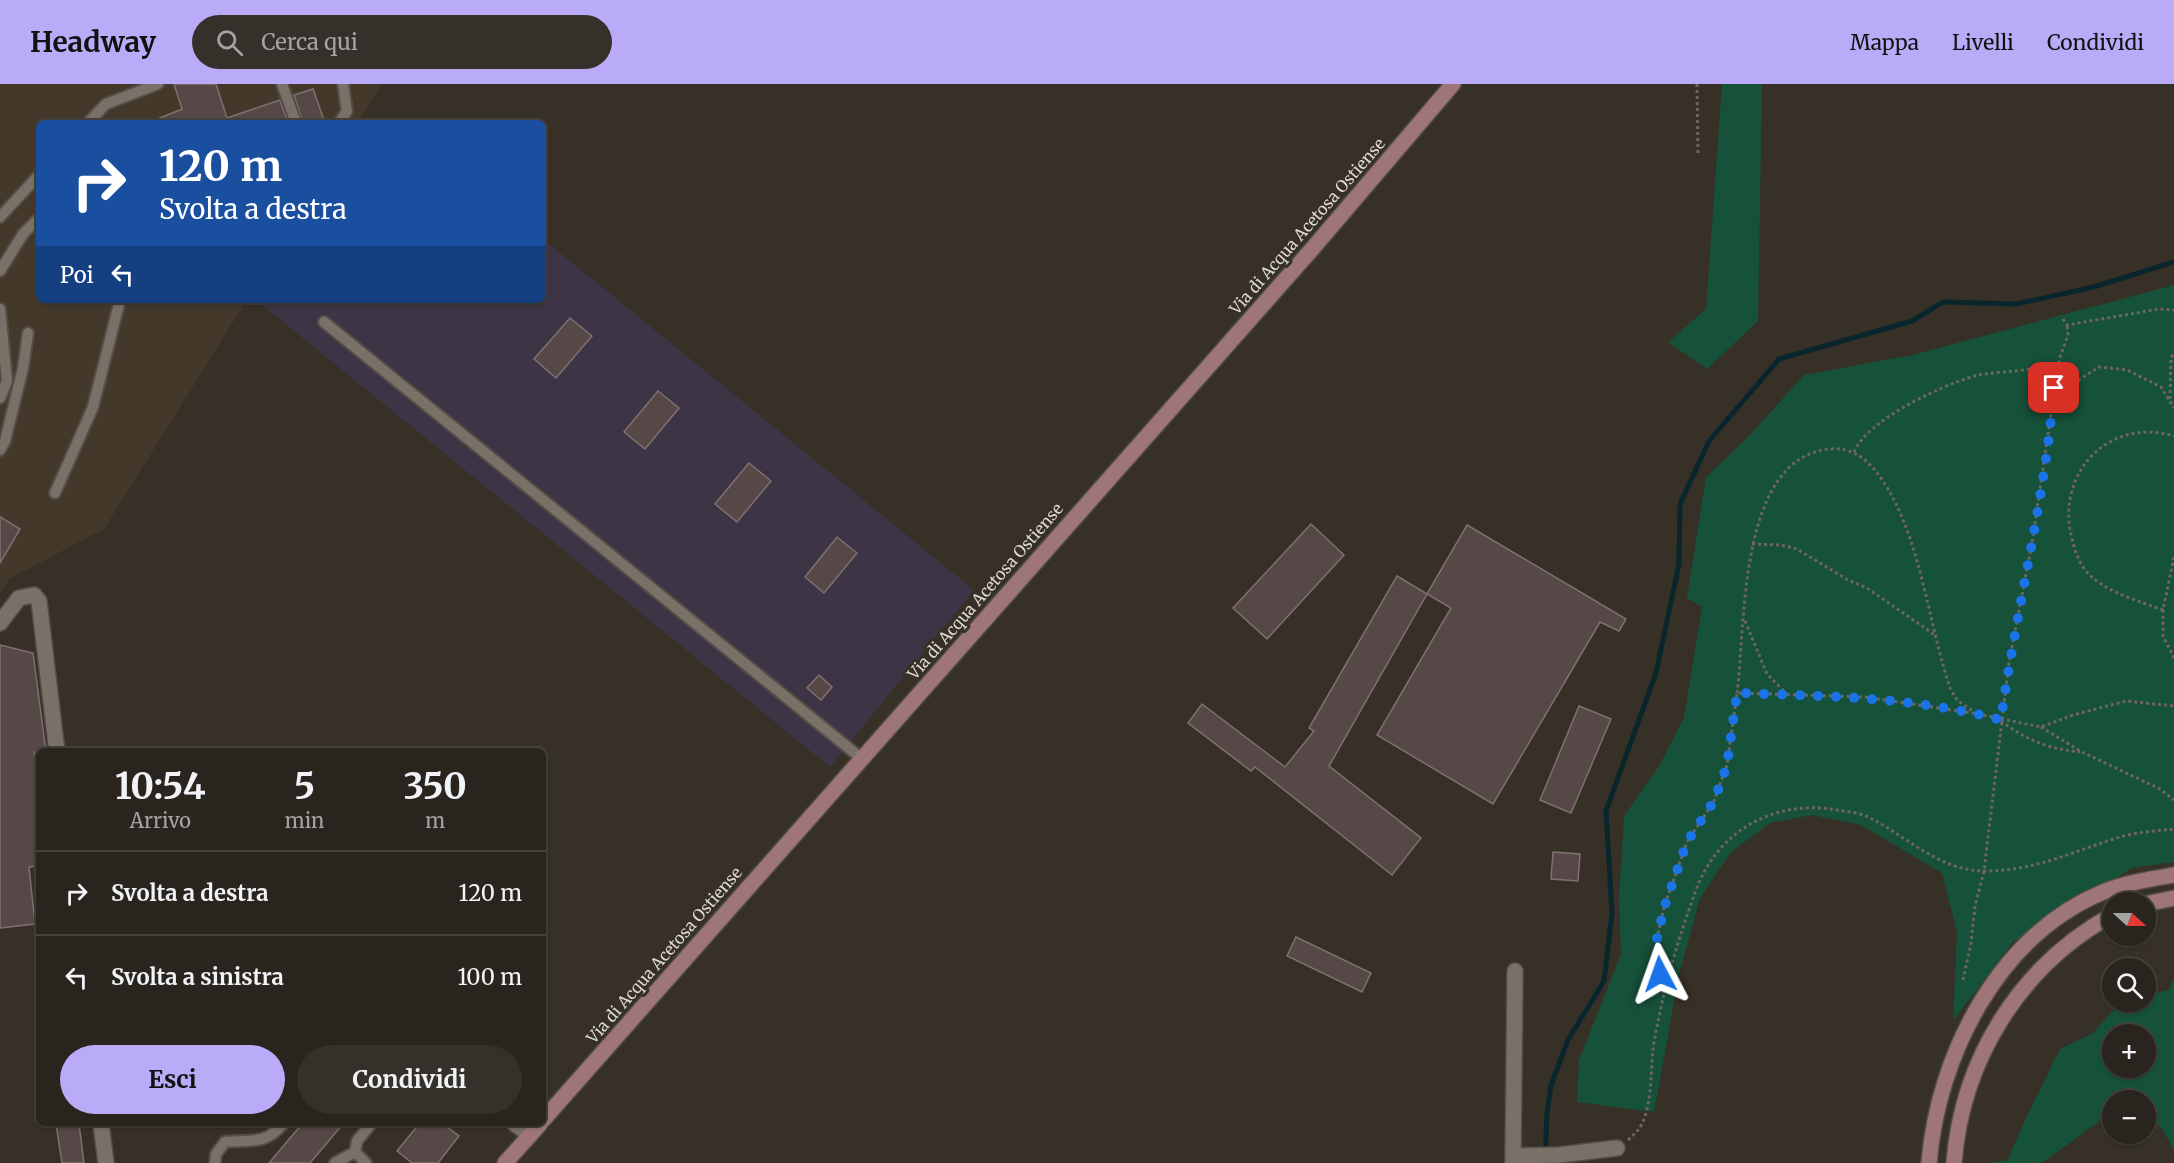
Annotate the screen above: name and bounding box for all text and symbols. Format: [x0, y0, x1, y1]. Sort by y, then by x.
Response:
search box [192, 15, 612, 69]
text: Headway [30, 24, 156, 60]
icon: search [213, 26, 246, 59]
text: Cerca qui [261, 28, 358, 56]
text: Mappa [1850, 29, 1919, 56]
text: Livelli [1952, 29, 2014, 56]
text: Condividi [2047, 29, 2144, 56]
street label: Via di Acqua Acetosa Ostiense [1224, 134, 1389, 319]
text: 120 m [159, 140, 282, 192]
icon: right [60, 144, 138, 222]
text: Svolta a destra [159, 192, 347, 226]
icon: left [106, 258, 139, 291]
text: Poi [60, 261, 94, 289]
pin [2028, 362, 2079, 413]
icon: arrive [2037, 371, 2070, 404]
street label: Via di Acqua Acetosa Ostiense [902, 499, 1067, 684]
text: 10:54 [115, 764, 206, 809]
text: 5 [294, 764, 315, 809]
text: 350 [403, 764, 467, 809]
text: Arrivo [130, 808, 191, 833]
text: min [285, 808, 324, 833]
text: m [425, 808, 445, 833]
street label: Via di Acqua Acetosa Ostiense [581, 863, 746, 1048]
icon: right [60, 877, 93, 910]
text: Svolta a destra [111, 879, 268, 907]
text: 120 m [458, 879, 522, 907]
north arrow [2102, 892, 2156, 946]
map controls [2102, 892, 2156, 1144]
position arrow [1628, 942, 1692, 1006]
button: search [2102, 958, 2156, 1012]
icon: left [60, 961, 93, 994]
text: Svolta a sinistra [111, 963, 284, 991]
text: 100 m [457, 963, 522, 991]
button: + [2102, 1024, 2156, 1078]
button: Esci [60, 1045, 285, 1114]
button: Condividi [297, 1045, 522, 1114]
button: − [2102, 1090, 2156, 1144]

